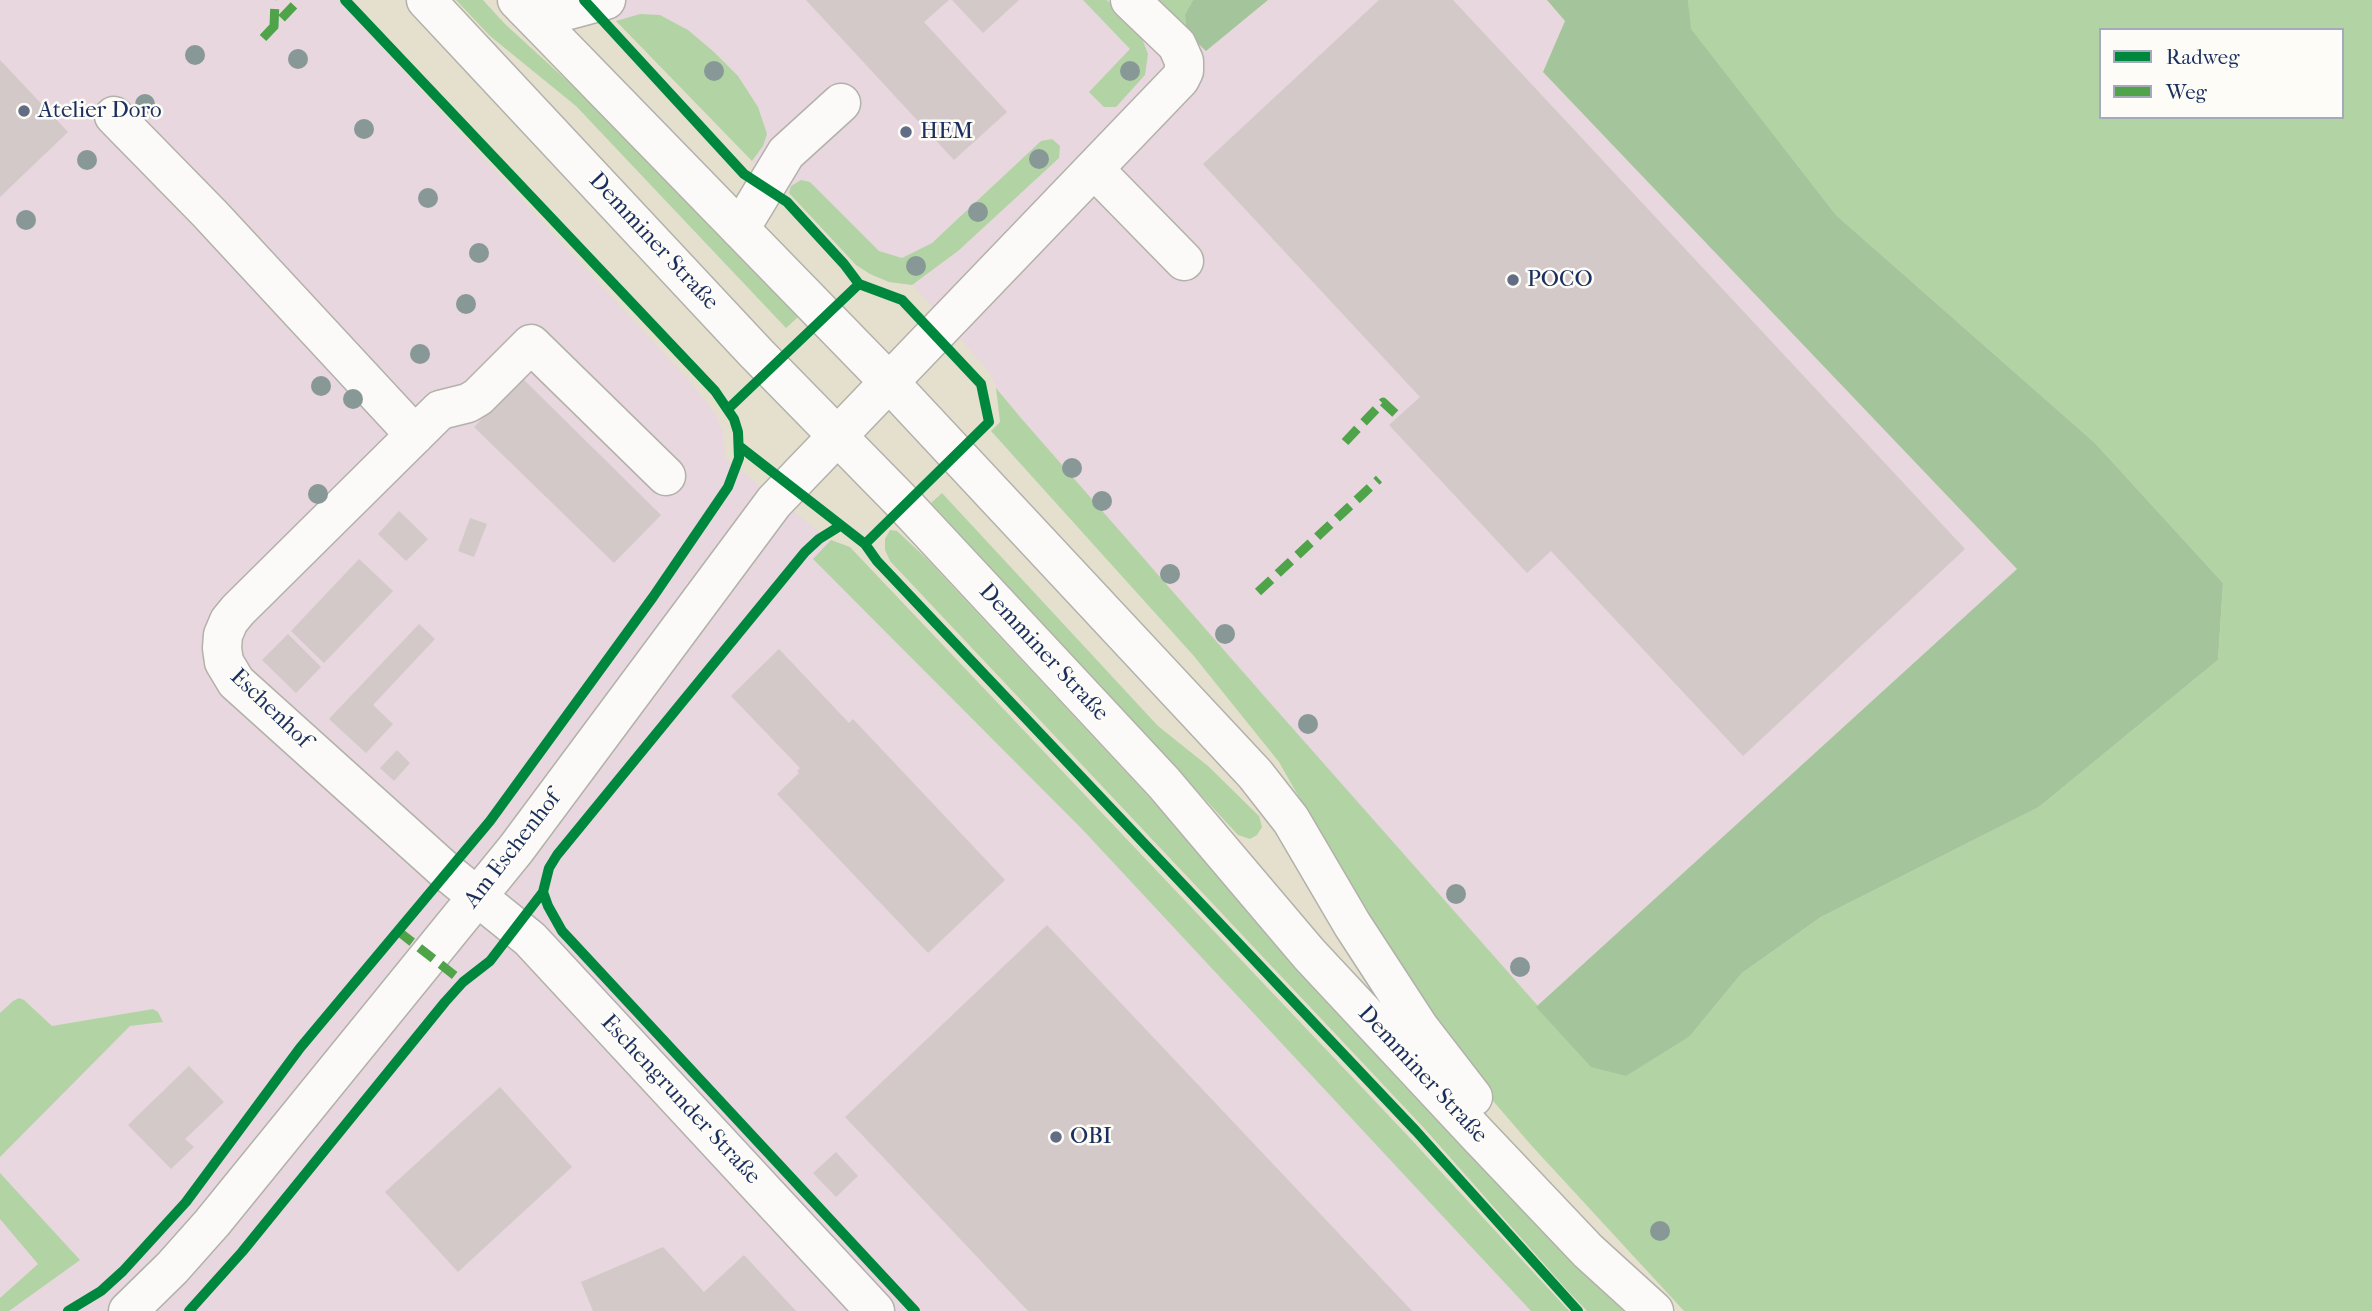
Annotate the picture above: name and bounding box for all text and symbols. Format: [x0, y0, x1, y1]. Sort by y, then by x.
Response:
legend [2099, 28, 2344, 119]
text: Radweg [2166, 45, 2239, 69]
text: Weg [2166, 80, 2207, 104]
place label: Atelier Doro [38, 97, 162, 125]
marker: Atelier Doro [16, 103, 32, 119]
place label: HEM [920, 118, 973, 146]
marker: HEM [898, 124, 914, 140]
street label: Demminer Straße [582, 168, 724, 316]
place label: POCO [1527, 266, 1593, 294]
marker: POCO [1505, 272, 1521, 288]
street label: Demminer Straße [972, 579, 1114, 727]
street label: Eschenhof [224, 664, 316, 754]
street label: Am Eschenhof [459, 786, 567, 914]
street label: Demminer Straße [1351, 1001, 1493, 1149]
street label: Eschengrunder Straße [594, 1009, 766, 1191]
place label: OBI [1070, 1123, 1112, 1151]
marker: OBI [1048, 1129, 1064, 1145]

